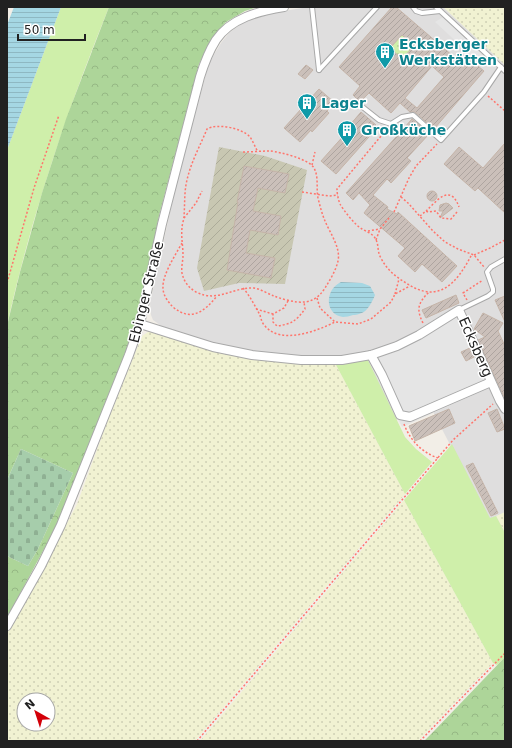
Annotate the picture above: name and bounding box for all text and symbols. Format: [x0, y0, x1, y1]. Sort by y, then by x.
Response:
scale bar [18, 16, 85, 42]
text: 50 m [24, 23, 55, 37]
place label: Ecksberger Werkstätten [399, 36, 497, 68]
building icon: Ecksberger Werkstätten [374, 41, 396, 69]
building icon: Lager [296, 92, 318, 120]
place label: Lager [321, 95, 366, 111]
building icon: Großküche [336, 119, 358, 147]
place label: Großküche [361, 122, 446, 138]
street label: Ebinger Straße [126, 239, 166, 345]
street label: Ecksberg [456, 315, 496, 379]
north arrow [16, 692, 56, 732]
text: N [22, 697, 38, 713]

